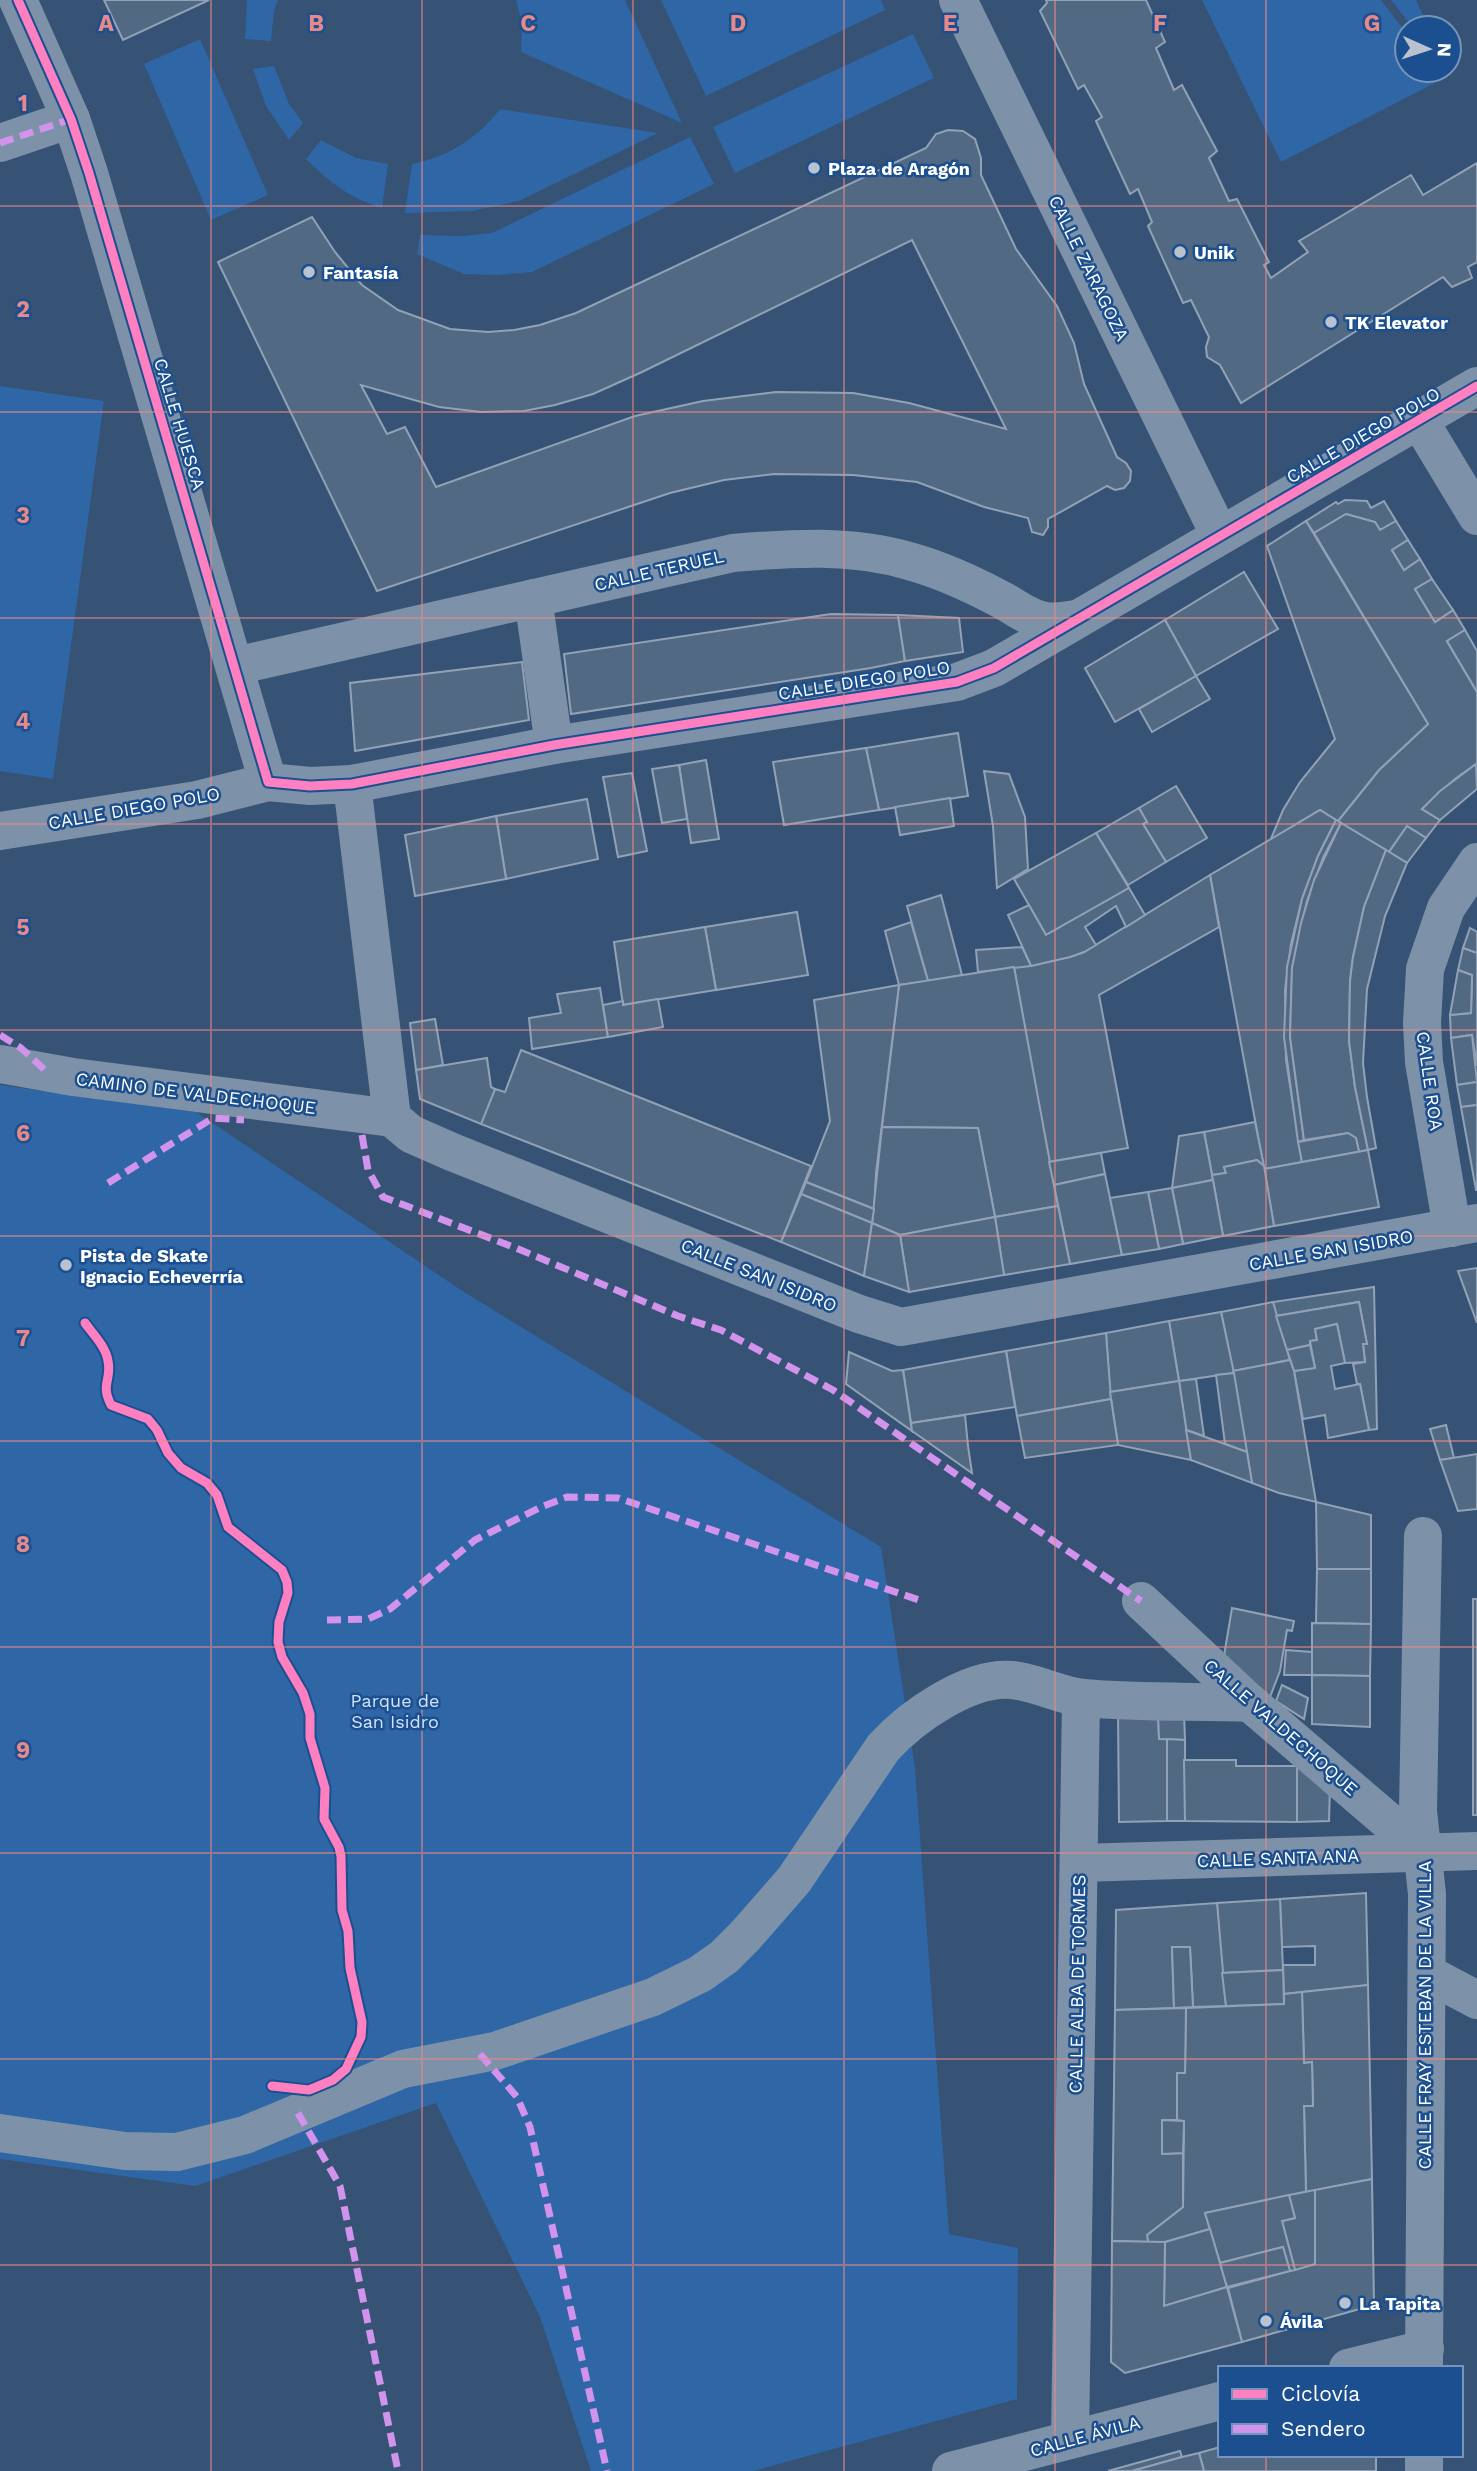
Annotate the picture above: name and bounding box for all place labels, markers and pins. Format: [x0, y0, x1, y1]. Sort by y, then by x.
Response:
place label: Plaza de Aragón [828, 158, 970, 179]
marker: Plaza de Aragón [806, 160, 822, 176]
place label: Unik [1194, 242, 1235, 263]
marker: Unik [1172, 244, 1188, 260]
place label: Fantasía [323, 262, 399, 283]
marker: Fantasía [301, 264, 317, 280]
place label: TK Elevator [1345, 312, 1448, 333]
marker: TK Elevator [1323, 314, 1339, 330]
place label: Pista de Skate Ignacio Echeverría [80, 1245, 243, 1287]
marker: Pista de Skate Ignacio Echeverría [58, 1257, 74, 1273]
place label: La Tapita [1359, 2293, 1441, 2314]
marker: La Tapita [1337, 2295, 1353, 2311]
place label: Ávila [1280, 2311, 1324, 2332]
marker: Ávila [1258, 2313, 1274, 2329]

